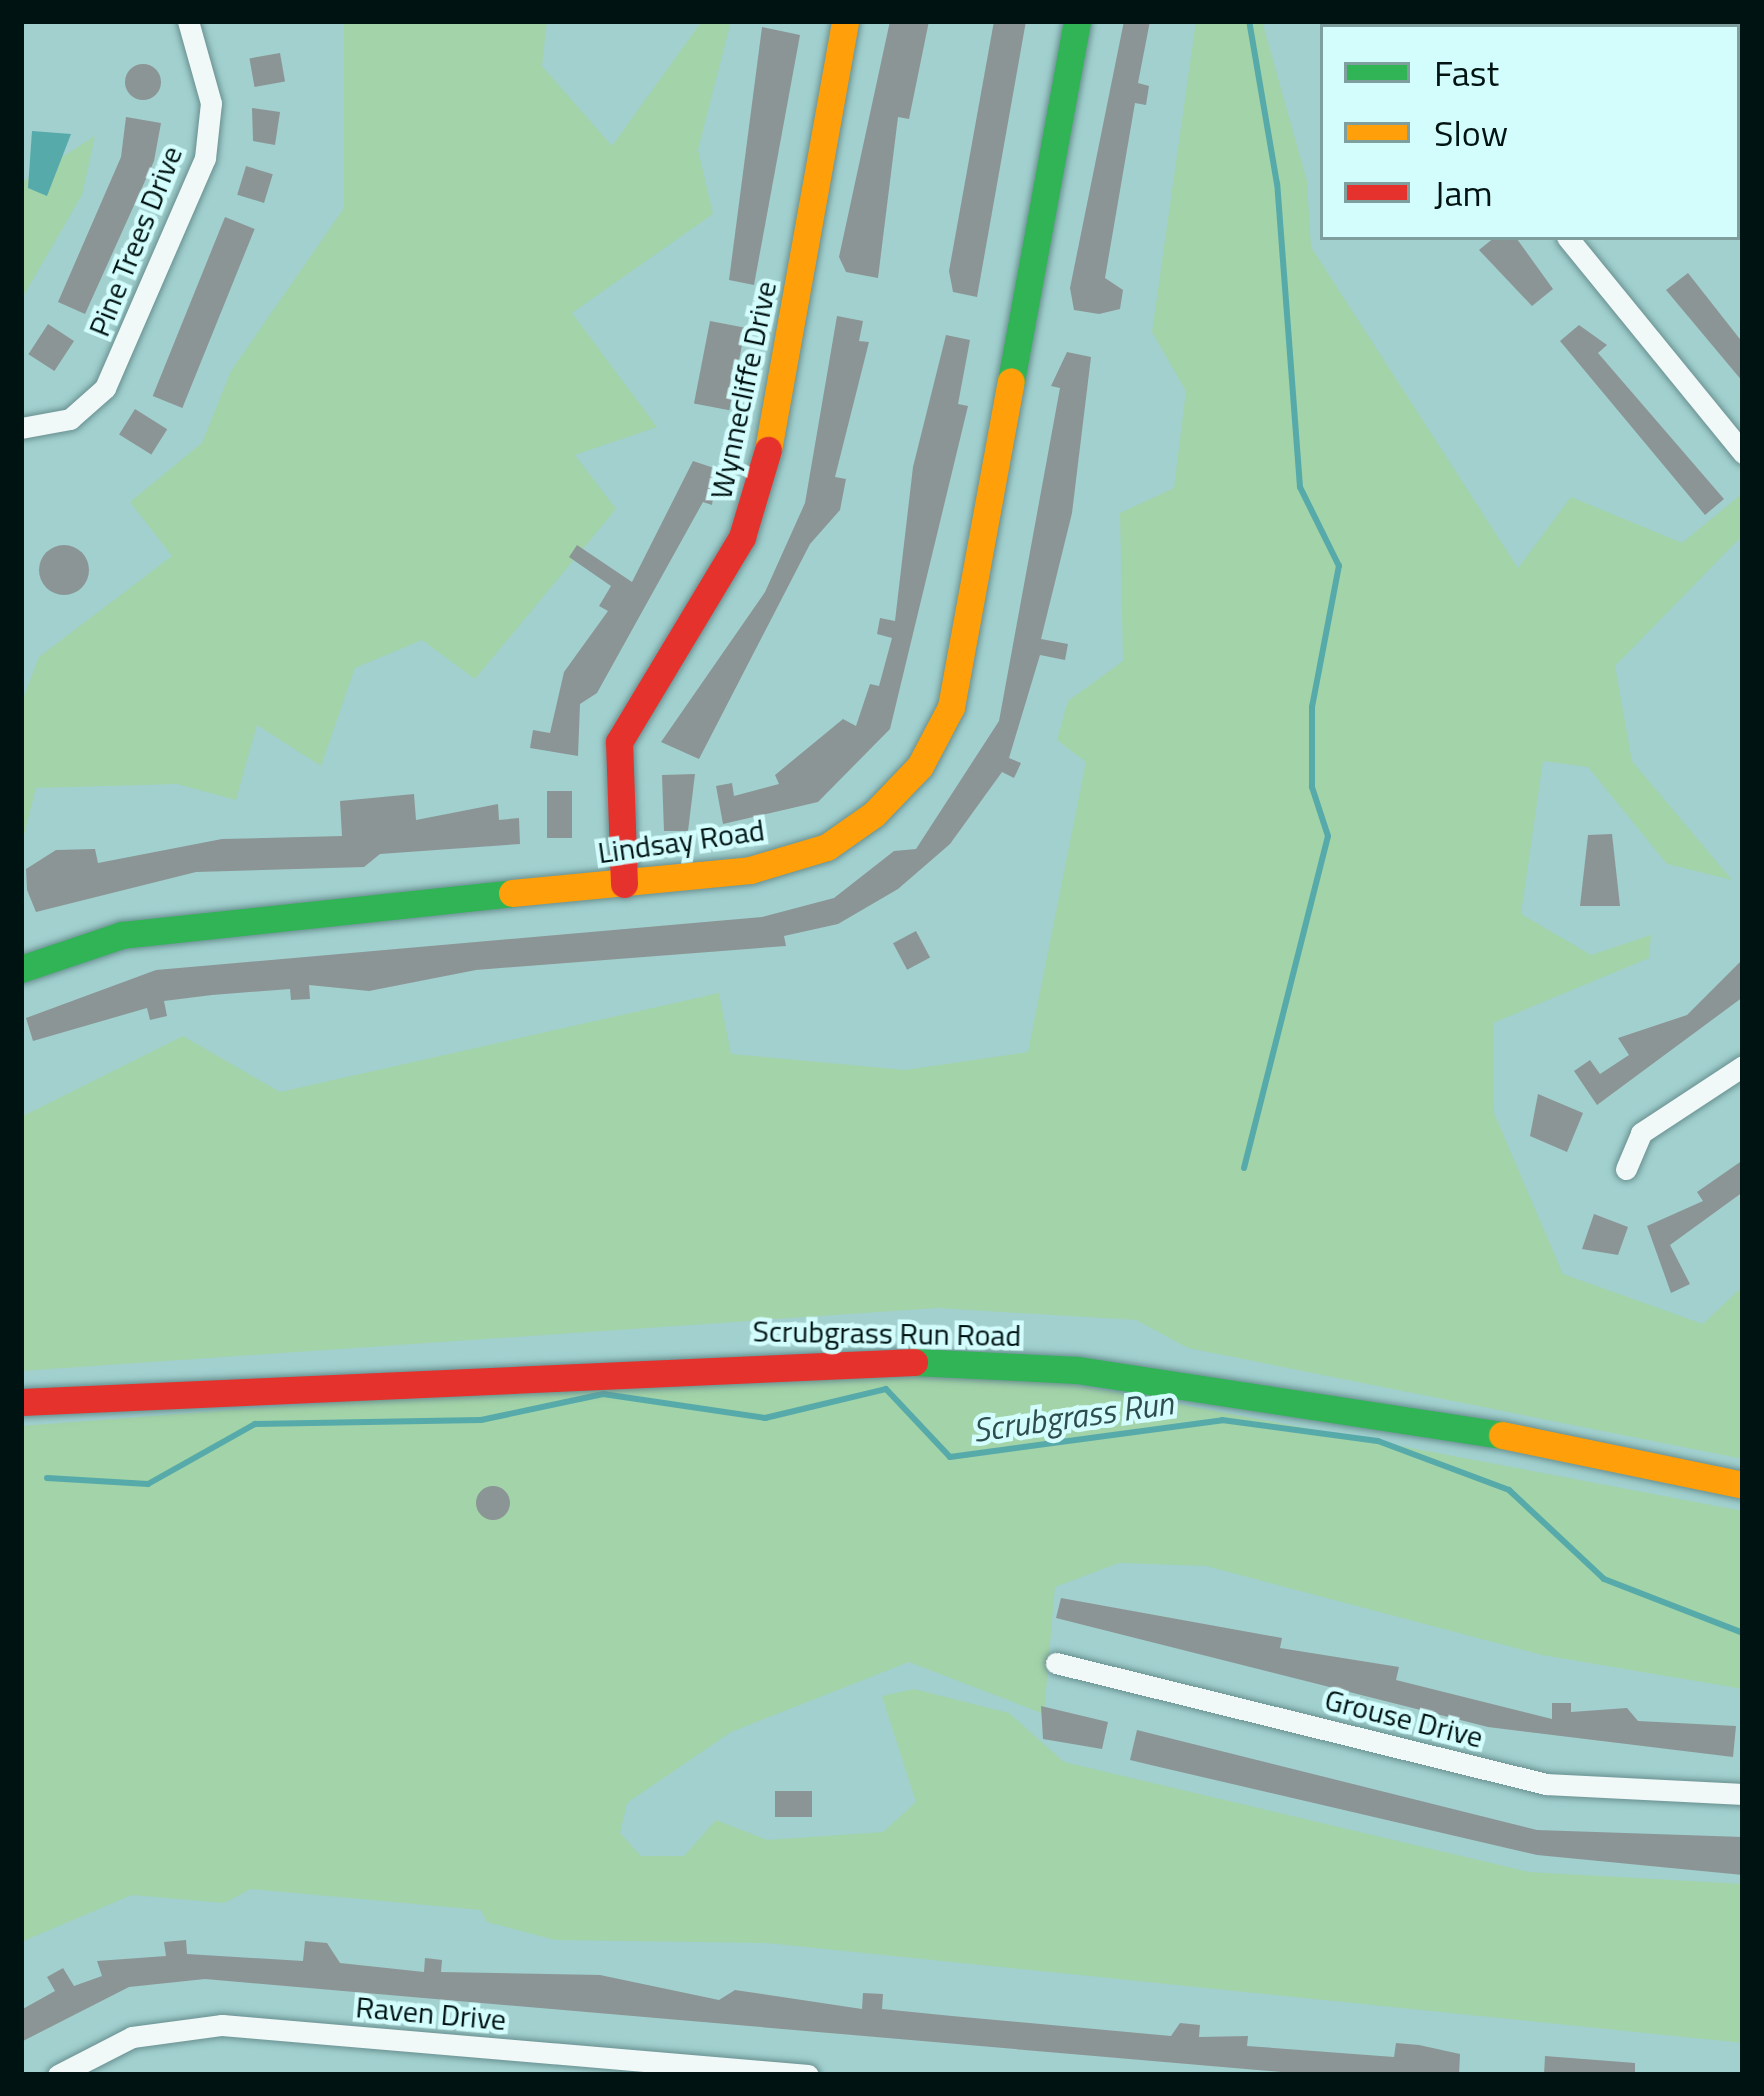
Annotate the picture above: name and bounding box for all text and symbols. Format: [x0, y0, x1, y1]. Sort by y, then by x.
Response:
legend [1320, 24, 1740, 240]
text: Fast [1434, 45, 1499, 100]
text: Slow [1434, 105, 1508, 160]
street label: Pine Trees Drive [80, 141, 190, 341]
text: Jam [1434, 165, 1493, 220]
street label: Wynnecliffe Drive [702, 278, 784, 502]
street label: Lindsay Road [595, 811, 767, 871]
street label: Scrubgrass Run Road [752, 1313, 1022, 1353]
water label: Scrubgrass Run [970, 1383, 1176, 1451]
street label: Grouse Drive [1321, 1681, 1487, 1755]
street label: Raven Drive [354, 1988, 508, 2038]

